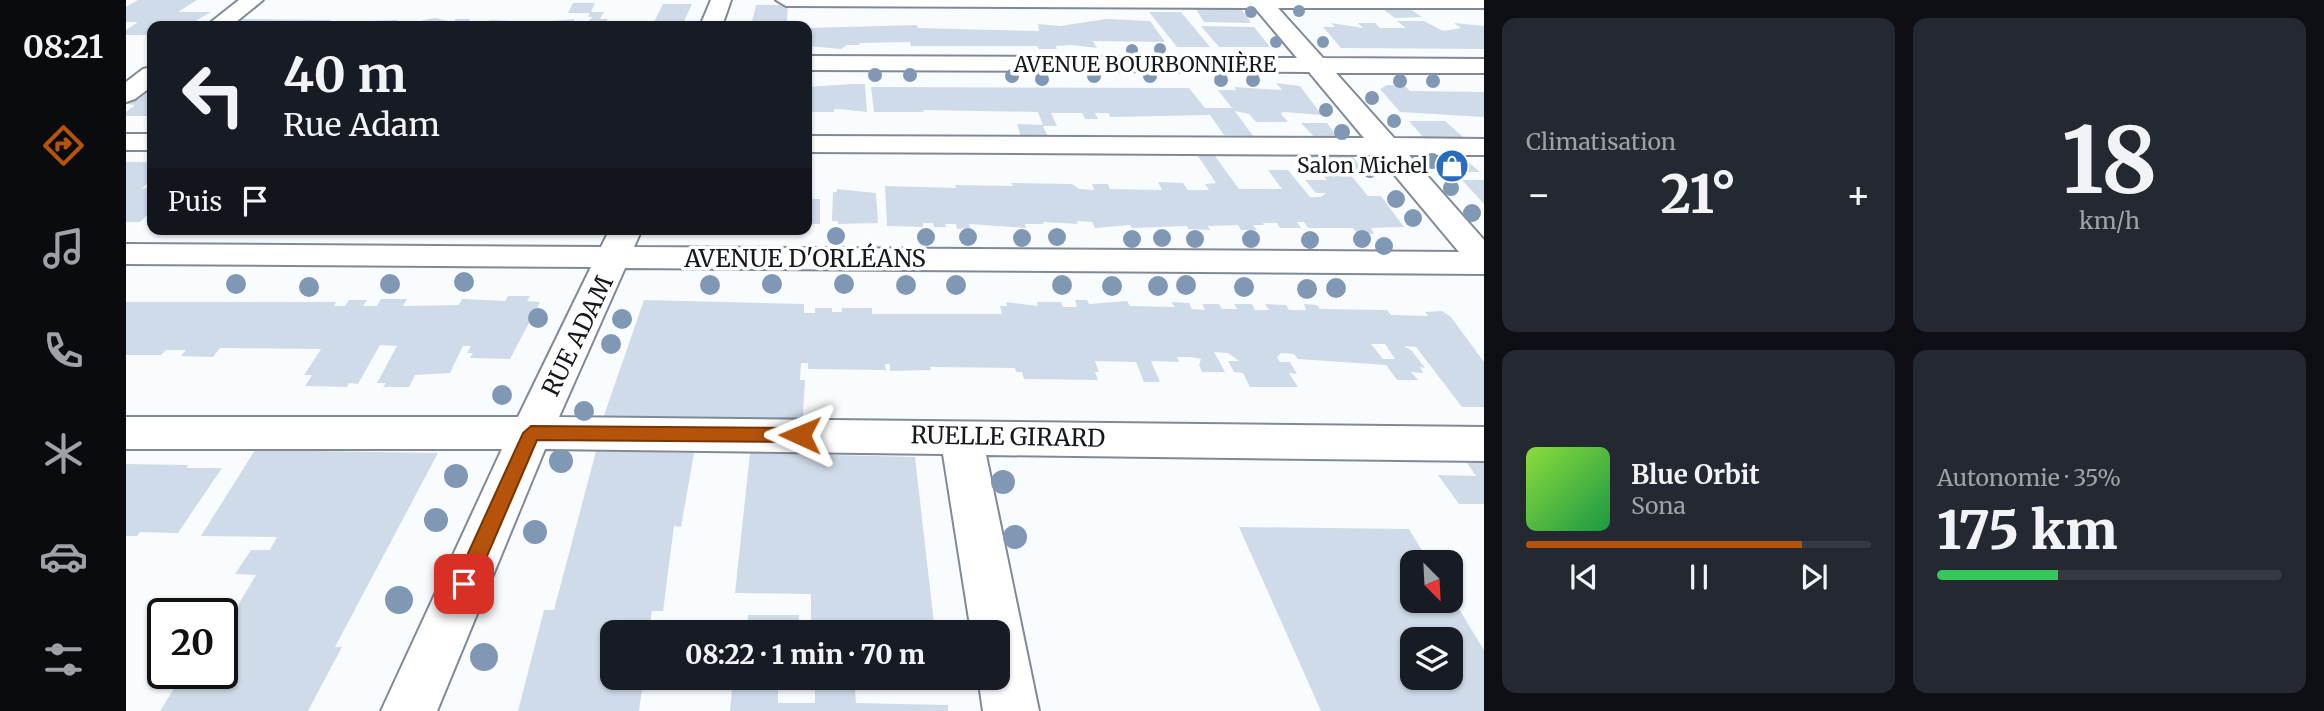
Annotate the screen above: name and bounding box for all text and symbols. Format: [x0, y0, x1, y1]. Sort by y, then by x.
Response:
text: 08:21 [23, 27, 103, 67]
text: 40 m [283, 44, 407, 105]
icon: left [168, 49, 259, 140]
street label: AVENUE BOURBONNIÈRE [1013, 50, 1277, 78]
text: 18 [2062, 103, 2157, 218]
text: Rue Adam [283, 105, 440, 145]
icon: directions [39, 121, 88, 170]
text: Climatisation [1526, 127, 1676, 156]
shop icon: Salon Michel [1433, 147, 1471, 185]
place label: Salon Michel [1297, 152, 1428, 179]
text: 21° [1661, 162, 1736, 227]
text: − [1526, 171, 1551, 218]
text: + [1846, 171, 1871, 218]
icon: arrive [236, 182, 274, 220]
text: Puis [168, 185, 222, 218]
text: km/h [2079, 206, 2140, 235]
icon: music [39, 224, 88, 273]
street label: AVENUE D'ORLÉANS [683, 242, 926, 274]
street label: RUE ADAM [535, 270, 620, 401]
icon: phone [39, 326, 88, 375]
position arrow [763, 398, 837, 472]
street label: RUELLE GIRARD [910, 419, 1106, 454]
icon: climate [39, 429, 88, 478]
text: Blue Orbit [1631, 458, 1760, 491]
text: Autonomie · 35% [1937, 463, 2121, 492]
text: Sona [1631, 491, 1686, 520]
text: 175 km [1937, 498, 2118, 563]
icon: car [39, 532, 88, 581]
north arrow [1400, 550, 1463, 612]
map controls [1400, 550, 1463, 690]
pin [434, 554, 494, 614]
icon: previous [1565, 558, 1603, 596]
icon: pause [1680, 558, 1718, 596]
icon: next [1795, 558, 1833, 596]
icon: arrive [445, 565, 483, 603]
speed limit sign: 20 [147, 598, 238, 689]
button: layers [1400, 627, 1463, 690]
icon: filters [39, 635, 88, 684]
text: 08:22 · 1 min · 70 m [685, 638, 925, 671]

